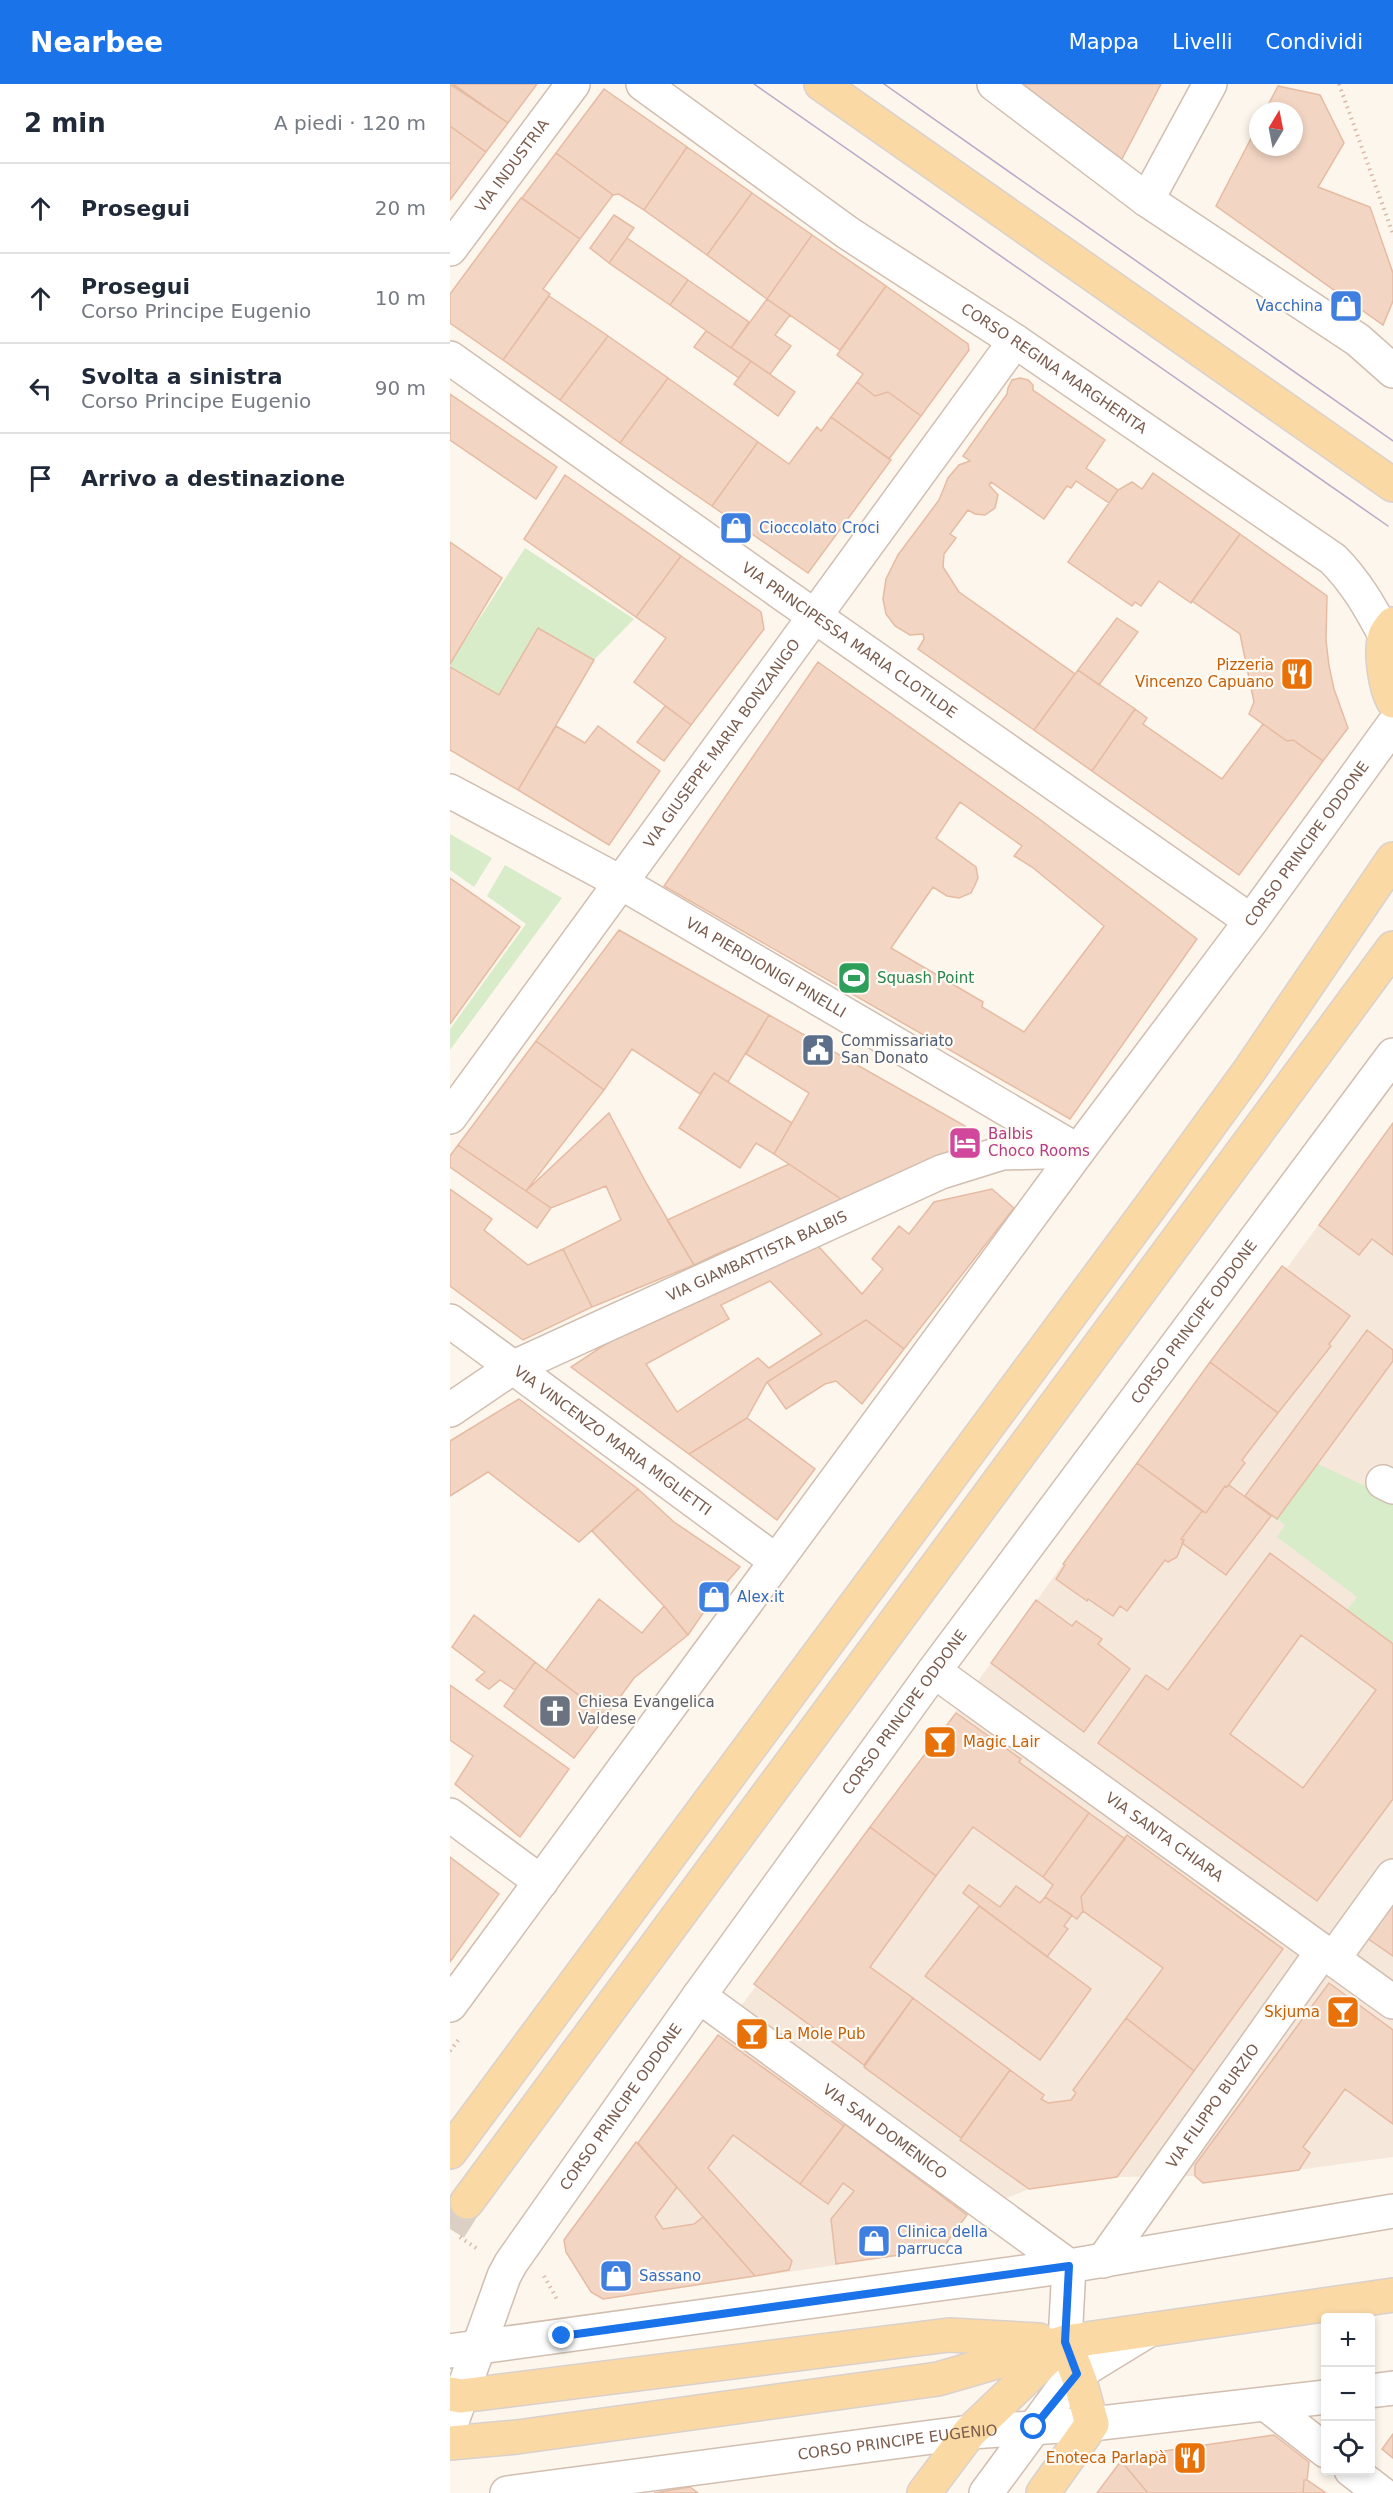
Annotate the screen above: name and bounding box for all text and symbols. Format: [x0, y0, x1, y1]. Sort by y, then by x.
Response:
text: Nearbee [30, 26, 163, 59]
text: Mappa [1069, 30, 1139, 54]
text: Livelli [1172, 30, 1233, 54]
text: Condividi [1266, 30, 1363, 54]
north arrow [1249, 102, 1303, 156]
text: 2 min [24, 108, 106, 138]
text: A piedi · 120 m [274, 111, 426, 135]
street label: VIA INDUSTRIA [472, 115, 553, 216]
icon: ahead [24, 192, 57, 225]
text: Prosegui [81, 196, 190, 221]
text: 20 m [375, 196, 426, 220]
text: Prosegui [81, 274, 190, 299]
icon: ahead [24, 282, 57, 315]
text: 10 m [375, 286, 426, 310]
shop icon: Vacchina [1328, 288, 1364, 324]
place label: Vacchina [1256, 297, 1323, 315]
text: Corso Principe Eugenio [81, 299, 311, 323]
street label: CORSO REGINA MARGHERITA [958, 300, 1151, 438]
text: Svolta a sinistra [81, 364, 283, 389]
icon: left [24, 372, 57, 405]
text: 90 m [375, 376, 426, 400]
text: Corso Principe Eugenio [81, 389, 311, 413]
icon: arrive [24, 462, 57, 495]
text: Arrivo a destinazione [81, 466, 345, 491]
shop icon: Cioccolato Croci [718, 510, 754, 546]
place label: Cioccolato Croci [759, 519, 880, 537]
street label: VIA PRINCIPESSA MARIA CLOTILDE [738, 559, 961, 722]
street label: VIA GIUSEPPE MARIA BONZANIGO [640, 636, 804, 851]
place label: Pizzeria Vincenzo Capuano [1135, 656, 1274, 691]
restaurant icon: Pizzeria Vincenzo Capuano [1279, 656, 1315, 692]
street label: CORSO PRINCIPE ODDONE [1241, 758, 1373, 930]
street label: VIA PIERDIONIGI PINELLI [682, 914, 849, 1022]
sports icon: Squash Point [836, 960, 872, 996]
place label: Squash Point [877, 969, 974, 987]
public building icon: Commissariato San Donato [800, 1032, 836, 1068]
place label: Commissariato San Donato [841, 1032, 953, 1067]
hotel icon: Balbis Choco Rooms [947, 1125, 983, 1161]
place label: Balbis Choco Rooms [988, 1125, 1090, 1160]
street label: VIA GIAMBATTISTA BALBIS [664, 1207, 850, 1305]
street label: CORSO PRINCIPE ODDONE [1127, 1237, 1261, 1407]
street label: VIA VINCENZO MARIA MIGLIETTI [510, 1362, 715, 1519]
shop icon: Alex.it [696, 1579, 732, 1615]
place label: Alex.it [737, 1588, 784, 1606]
street label: CORSO PRINCIPE ODDONE [838, 1626, 971, 1798]
church icon: Chiesa Evangelica Valdese [537, 1693, 573, 1729]
place label: Chiesa Evangelica Valdese [578, 1693, 715, 1728]
bar icon: Magic Lair [922, 1724, 958, 1760]
place label: Magic Lair [963, 1733, 1041, 1751]
street label: VIA SANTA CHIARA [1102, 1789, 1227, 1886]
bar icon: Skjuma [1325, 1994, 1361, 2030]
place label: Skjuma [1264, 2003, 1320, 2021]
bar icon: La Mole Pub [734, 2016, 770, 2052]
street label: CORSO PRINCIPE ODDONE [556, 2020, 686, 2194]
place label: La Mole Pub [775, 2025, 865, 2043]
street label: VIA FILIPPO BURZIO [1163, 2040, 1263, 2172]
street label: VIA SAN DOMENICO [819, 2080, 951, 2183]
shop icon: Clinica della parrucca [856, 2223, 892, 2259]
place label: Clinica della parrucca [897, 2223, 988, 2258]
shop icon: Sassano [598, 2258, 634, 2294]
place label: Sassano [639, 2267, 701, 2285]
map controls [1321, 2313, 1375, 2475]
button: + [1321, 2313, 1375, 2367]
route end [548, 2322, 574, 2348]
button: − [1321, 2367, 1375, 2421]
route start [1020, 2413, 1046, 2439]
street label: CORSO PRINCIPE EUGENIO [797, 2421, 998, 2464]
button: locate [1321, 2421, 1375, 2475]
restaurant icon: Enoteca Parlapà [1172, 2440, 1208, 2476]
place label: Enoteca Parlapà [1046, 2449, 1167, 2467]

